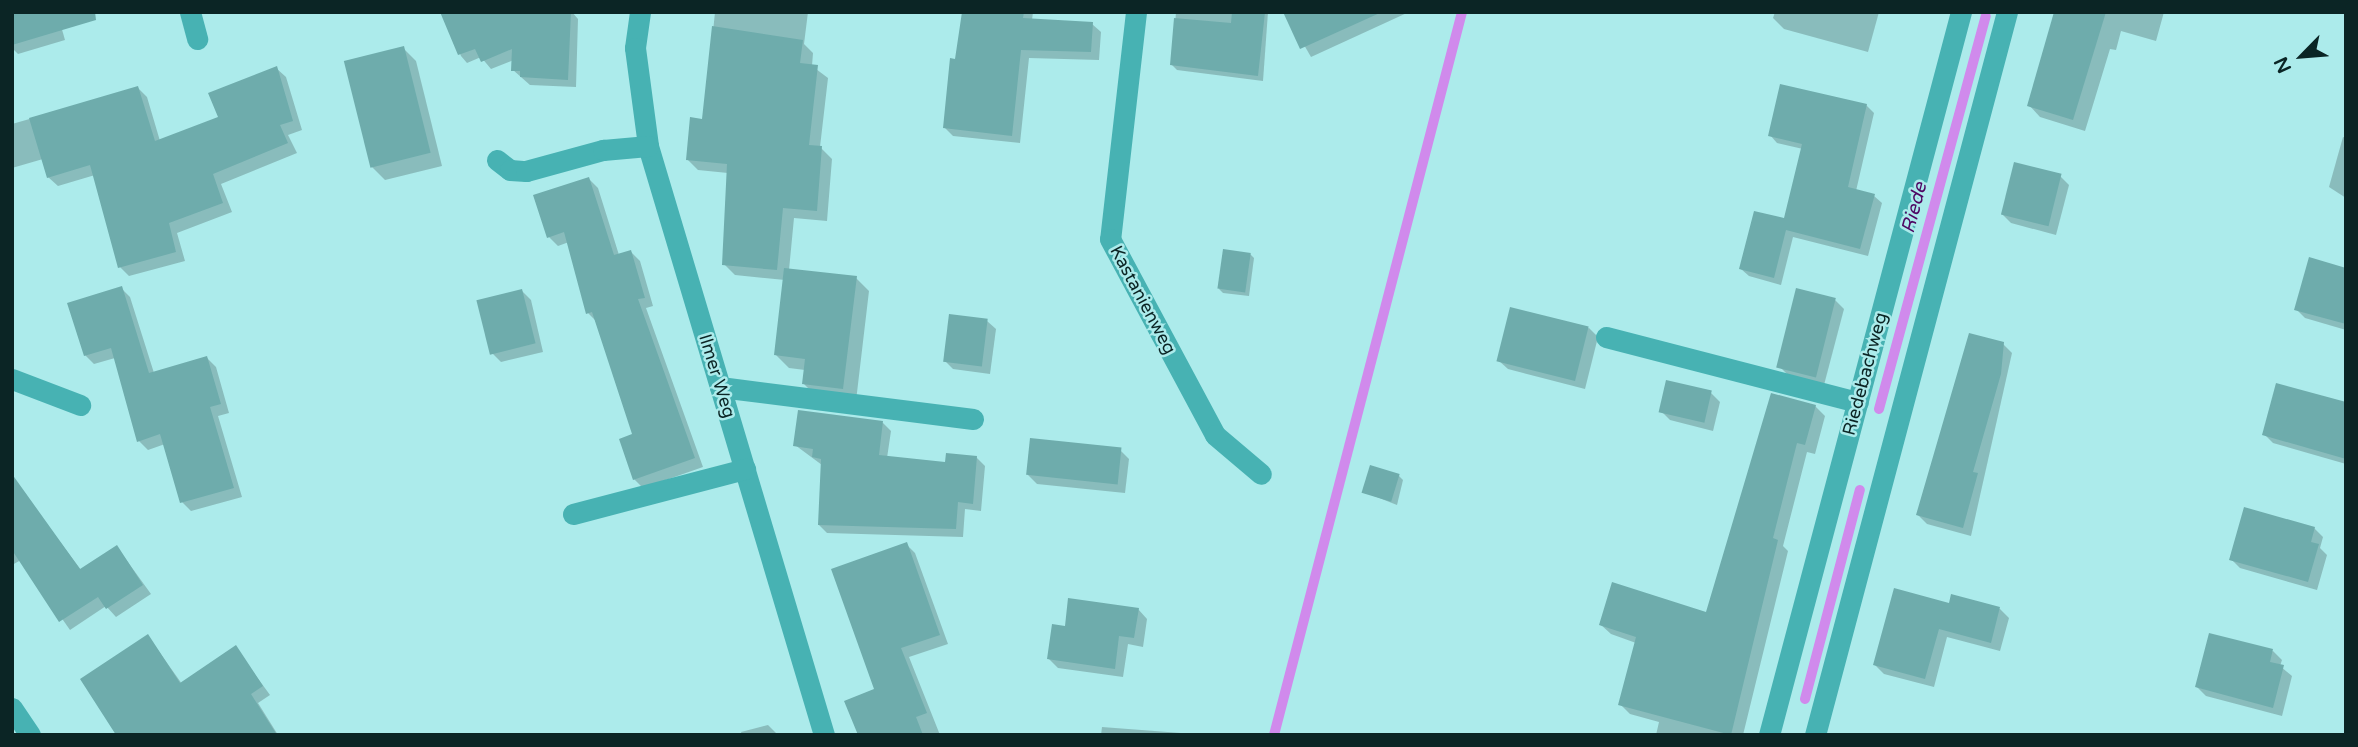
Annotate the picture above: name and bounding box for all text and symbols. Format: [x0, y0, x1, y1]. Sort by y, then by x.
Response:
north arrow [2267, 21, 2337, 91]
text: N [2270, 53, 2296, 76]
water label: Riede [1897, 180, 1933, 236]
street label: Kastanienweg [1105, 242, 1181, 358]
street label: Riedebachweg [1838, 310, 1892, 438]
street label: Ilmer Weg [694, 331, 740, 421]

